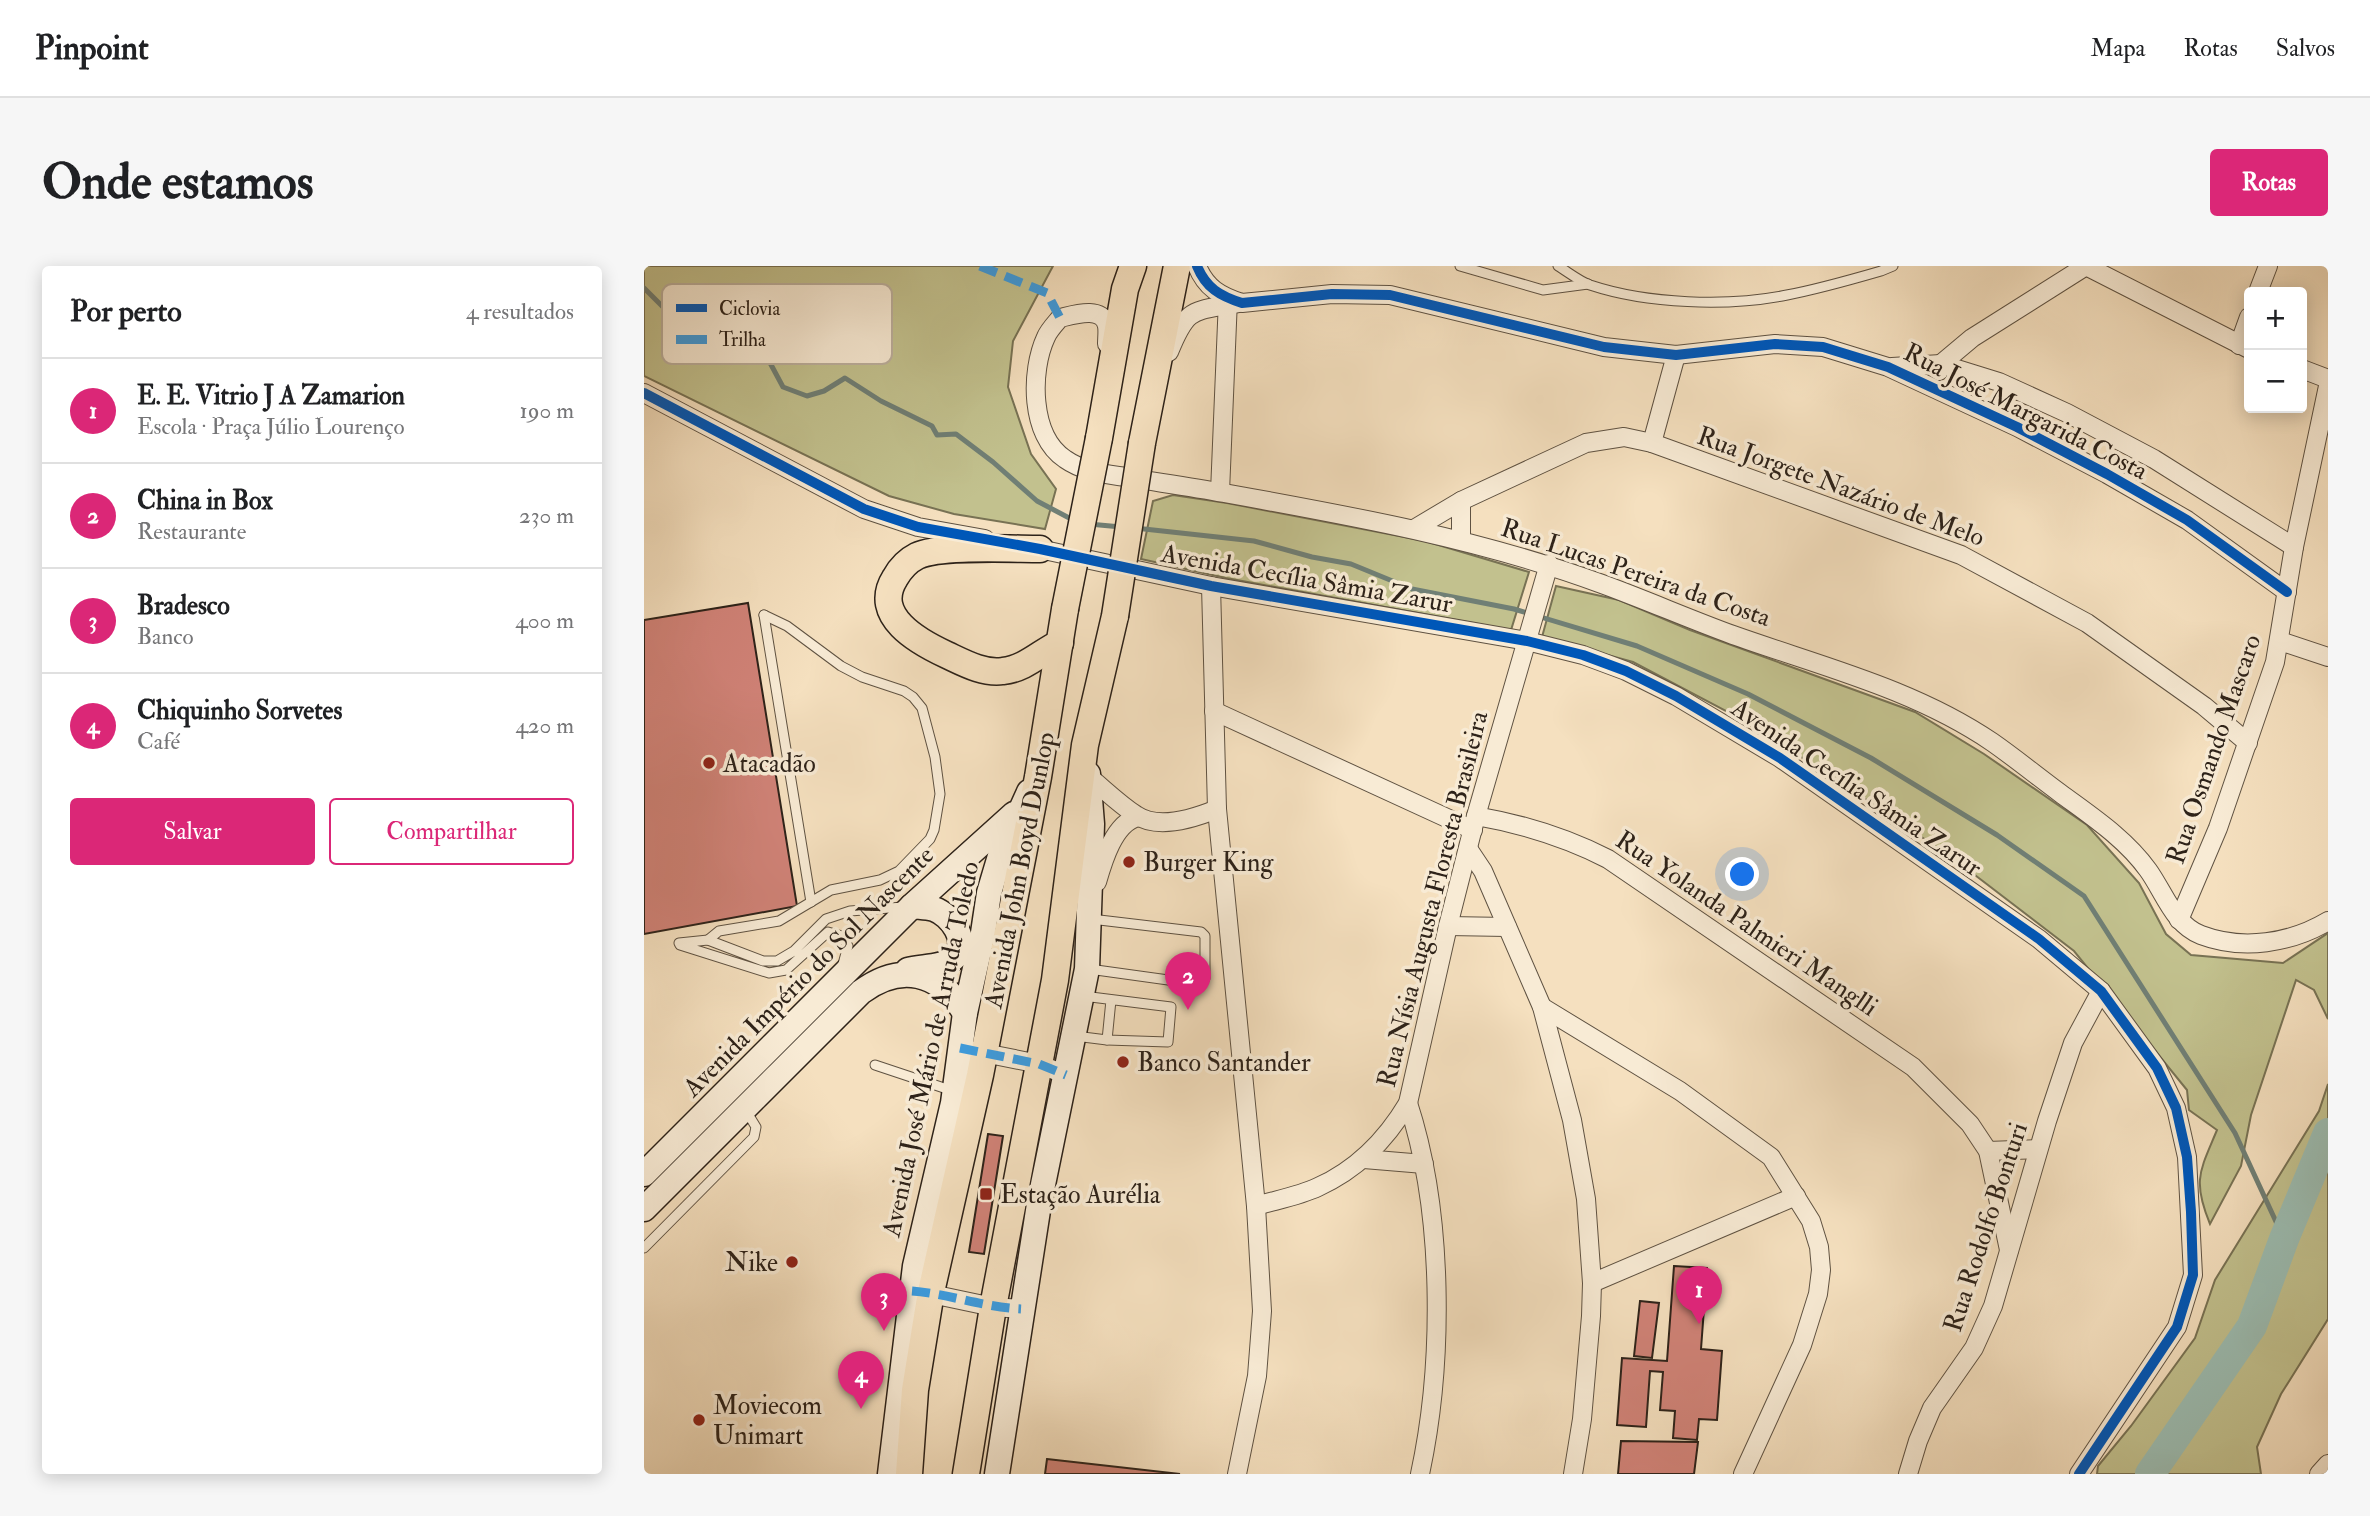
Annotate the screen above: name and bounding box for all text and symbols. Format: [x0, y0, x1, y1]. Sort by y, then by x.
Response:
text: Pinpoint [35, 28, 149, 69]
text: Mapa [2090, 33, 2145, 64]
text: Rotas [2183, 33, 2238, 64]
text: Salvos [2276, 33, 2335, 64]
button: Rotas [2210, 149, 2328, 216]
text: Onde estamos [42, 152, 313, 213]
legend [662, 284, 892, 364]
map controls [2244, 287, 2307, 413]
button: + [2244, 287, 2307, 350]
text: Por perto [70, 293, 182, 330]
text: 4 resultados [466, 297, 574, 326]
text: Ciclovia [719, 297, 780, 321]
text: Trilha [719, 328, 766, 352]
street label: Rua José Margarida Costa [1898, 336, 2153, 487]
button: − [2244, 350, 2307, 413]
text: E. E. Vitrio J A Zamarion [137, 380, 405, 412]
text: 1 [89, 396, 97, 425]
text: 190 m [520, 396, 574, 425]
text: Escola · Praça Júlio Lourenço [137, 412, 404, 441]
street label: Rua Jorgete Nazário de Melo [1693, 420, 1989, 554]
text: China in Box [137, 485, 273, 517]
text: 2 [87, 501, 99, 530]
text: 230 m [519, 501, 574, 530]
street label: Rua Lucas Pereira da Costa [1497, 512, 1775, 634]
text: Restaurante [137, 517, 246, 546]
street label: Avenida Cecília Sâmia Zarur [1158, 537, 1455, 620]
text: Bradesco [137, 590, 230, 622]
text: 3 [89, 606, 97, 635]
text: 400 m [515, 606, 574, 635]
text: Banco [137, 622, 194, 651]
street label: Rua Osmando Mascaro [2160, 630, 2268, 868]
street label: Avenida Cecília Sâmia Zarur [1724, 691, 1988, 884]
text: Chiquinho Sorvetes [137, 695, 342, 727]
street label: Rua Nísia Augusta Floresta Brasileira [1371, 708, 1495, 1091]
text: 4 [87, 711, 99, 740]
text: 420 m [515, 711, 574, 740]
text: Café [137, 727, 180, 756]
street label: Avenida John Boyd Dunlop [977, 729, 1063, 1012]
place label: Atacadão [722, 748, 816, 780]
marker: Atacadão [701, 755, 717, 771]
button: Salvar [70, 798, 315, 865]
button: Compartilhar [329, 798, 574, 865]
street label: Rua Yolanda Palmieri Manglli [1609, 824, 1884, 1024]
street label: Avenida Império do Sol Nascente [676, 839, 942, 1105]
place label: Burger King [1143, 847, 1274, 879]
marker: Burger King [1121, 854, 1137, 870]
your location [1725, 857, 1759, 891]
street label: Avenida José Mário de Arruda Toledo [875, 858, 986, 1241]
pin: 2 [1165, 952, 1211, 1010]
place label: Banco Santander [1137, 1047, 1311, 1079]
marker: Banco Santander [1115, 1054, 1131, 1070]
street label: Rua Rodolfo Bonturi [1937, 1119, 2035, 1336]
place label: Estação Aurélia [1000, 1179, 1161, 1211]
marker: Estação Aurélia [978, 1186, 994, 1202]
place label: Nike [725, 1247, 778, 1279]
marker: Nike [784, 1254, 800, 1270]
pin: 1 [1676, 1266, 1722, 1324]
pin: 3 [861, 1273, 907, 1331]
pin: 4 [838, 1351, 884, 1409]
place label: Moviecom Unimart [713, 1390, 822, 1452]
marker: Moviecom Unimart [691, 1412, 707, 1428]

